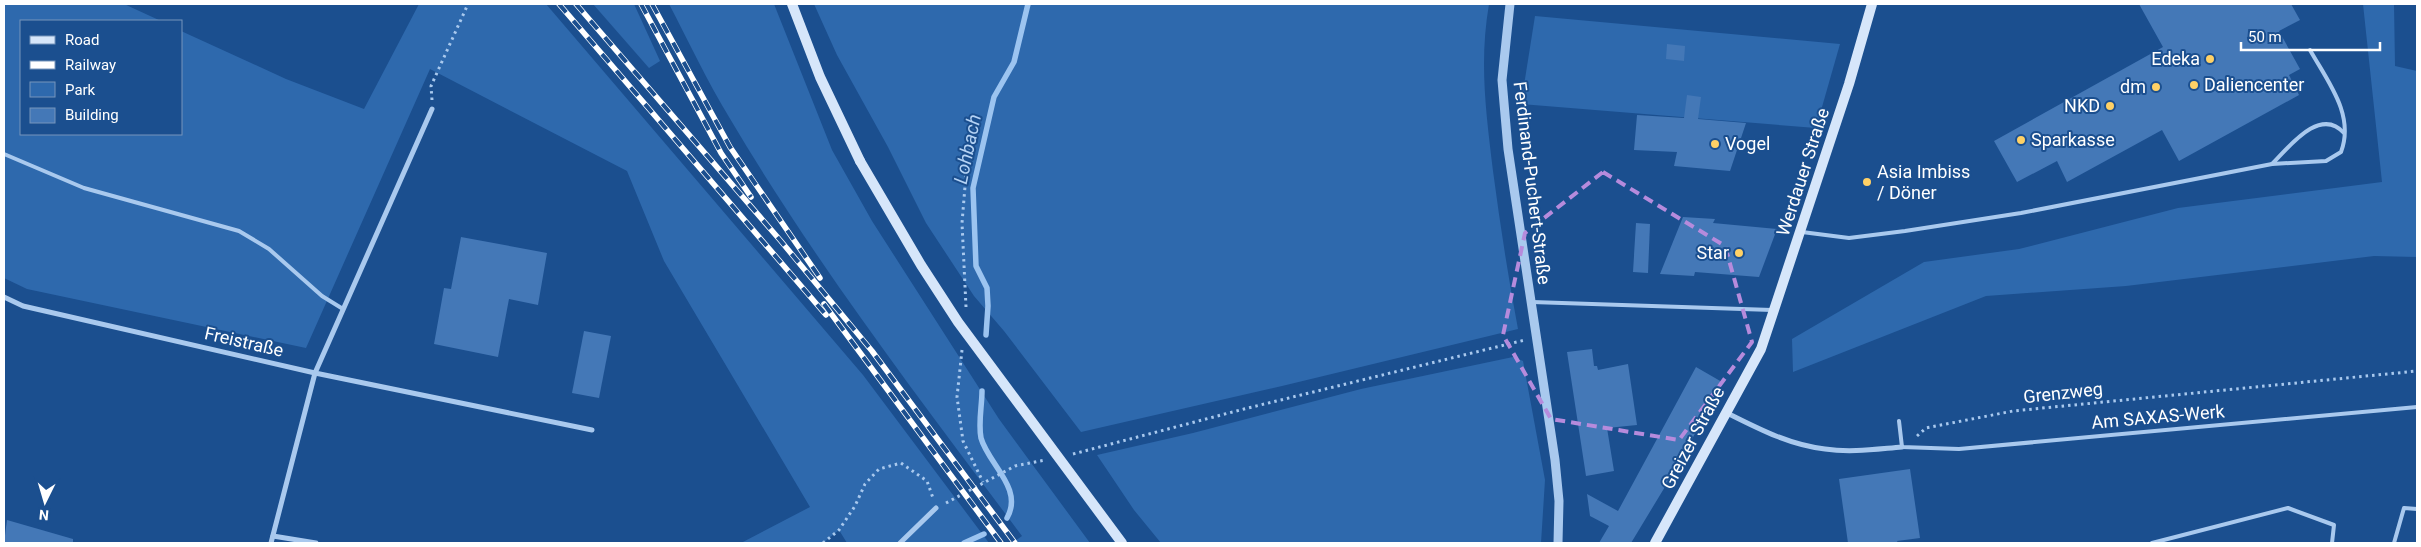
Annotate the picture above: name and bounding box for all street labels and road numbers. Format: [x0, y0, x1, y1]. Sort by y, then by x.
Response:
street label: Ferdinand-Puchert-Straße [1510, 80, 1555, 286]
street label: Werdauer Straße [1772, 105, 1833, 239]
street label: Freistraße [203, 322, 286, 361]
street label: Grenzweg [2022, 378, 2104, 407]
street label: Greizer Straße [1657, 383, 1728, 493]
street label: Am SAXAS-Werk [2091, 400, 2226, 433]

